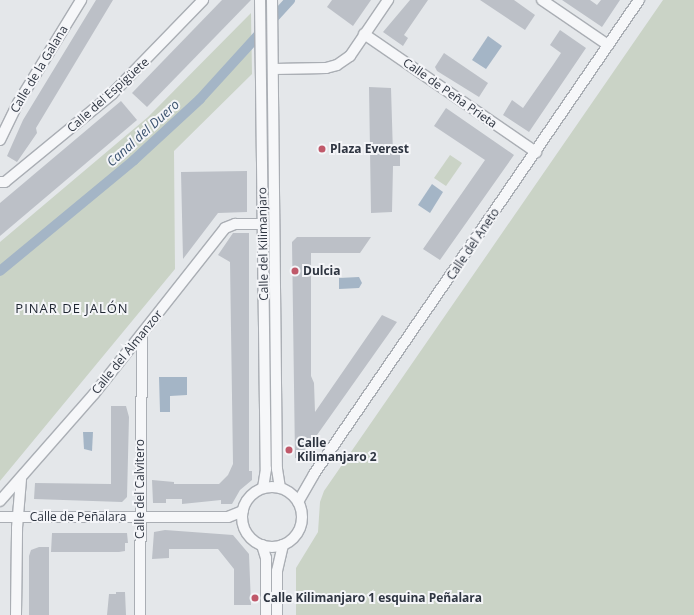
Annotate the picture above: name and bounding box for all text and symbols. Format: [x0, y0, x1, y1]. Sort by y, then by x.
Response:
street label: Calle de la Galana [7, 23, 71, 115]
street label: Calle del Espigüete [64, 55, 152, 135]
street label: Calle de Peña Prieta [400, 55, 500, 131]
water label: Canal del Duero [104, 96, 182, 170]
place label: Plaza Everest [330, 142, 409, 156]
marker: Plaza Everest [317, 144, 327, 154]
street label: Calle del Kilimanjaro [255, 187, 271, 301]
street label: Calle del Aneto [444, 205, 502, 283]
place label: Dulcia [303, 264, 341, 278]
marker: Dulcia [290, 266, 300, 276]
district label: PINAR DE JALÓN [15, 300, 129, 316]
street label: Calle del Almanzor [89, 307, 165, 397]
place label: Calle Kilimanjaro 2 [297, 436, 377, 464]
street label: Calle del Calvitero [133, 439, 147, 539]
marker: Calle Kilimanjaro 2 [284, 445, 294, 455]
street label: Calle de Peñalara [30, 510, 126, 524]
place label: Calle Kilimanjaro 1 esquina Peñalara [263, 591, 482, 605]
marker: Calle Kilimanjaro 1 esquina Peñalara [250, 593, 260, 603]

